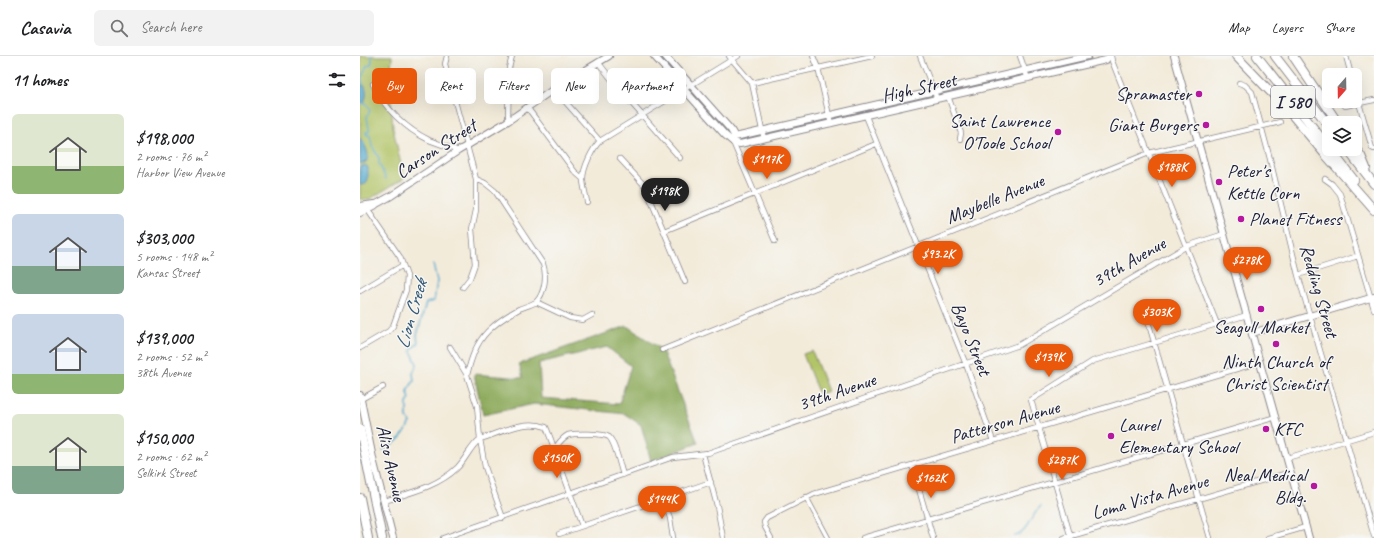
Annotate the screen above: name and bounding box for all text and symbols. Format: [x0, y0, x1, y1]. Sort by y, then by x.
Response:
search box [94, 10, 374, 46]
text: Casavia [20, 16, 70, 40]
icon: search [108, 17, 130, 39]
text: Search here [140, 18, 202, 37]
text: Map [1228, 19, 1250, 36]
text: Layers [1272, 19, 1303, 36]
text: Share [1325, 19, 1354, 36]
street label: High Street [880, 67, 960, 108]
chip: Buy [372, 68, 417, 104]
chip: Rent [425, 68, 476, 104]
chip: Filters [484, 68, 543, 104]
chip: New [551, 68, 599, 104]
chip: Apartment [607, 68, 686, 104]
north arrow [1322, 68, 1362, 108]
map controls [1322, 68, 1362, 156]
icon: filters [326, 69, 348, 91]
text: 11 homes [12, 70, 68, 91]
place label: Spramaster [1115, 82, 1193, 106]
road number: I 580 [1271, 86, 1315, 118]
marker: Spramaster [1194, 89, 1204, 99]
place label: Saint Lawrence O'Toole School [949, 109, 1054, 155]
street label: Carson Street [391, 112, 483, 184]
place label: Giant Burgers [1108, 113, 1200, 137]
button: layers [1322, 116, 1362, 156]
marker: Giant Burgers [1201, 120, 1211, 130]
marker: Saint Lawrence O'Toole School [1053, 127, 1063, 137]
text: $198,000 [136, 128, 193, 149]
icon: home [44, 130, 92, 178]
pin: $117K [739, 146, 795, 180]
text: 2 rooms · 76 m² [136, 149, 206, 165]
text: $117K [752, 151, 782, 167]
pin: $188K [1144, 154, 1200, 188]
text: $188K [1157, 159, 1187, 175]
place label: Peter's Kettle Corn [1227, 159, 1300, 205]
text: Harbor View Avenue [136, 165, 225, 181]
street label: Maybelle Avenue [943, 168, 1049, 230]
marker: Peter's Kettle Corn [1214, 177, 1224, 187]
pin: $198K [637, 178, 693, 212]
text: $198K [650, 183, 680, 199]
place label: Planet Fitness [1249, 207, 1344, 231]
marker: Planet Fitness [1236, 214, 1246, 224]
text: $303,000 [136, 228, 193, 249]
icon: home [44, 230, 92, 278]
street label: 39th Avenue [1088, 231, 1171, 292]
pin: $93.2K [905, 241, 971, 275]
street label: Redding Street [1294, 242, 1344, 342]
text: $93.2K [922, 246, 954, 262]
pin: $278K [1219, 247, 1275, 281]
text: 5 rooms · 148 m² [136, 249, 212, 265]
text: $278K [1232, 252, 1262, 268]
text: Kansas Street [136, 265, 199, 281]
water label: Lion Creek [389, 273, 434, 351]
street label: Bayo Street [946, 299, 997, 381]
pin: $303K [1129, 299, 1185, 333]
text: $303K [1142, 304, 1172, 320]
marker: Seagull Market [1256, 304, 1266, 314]
place label: Seagull Market [1213, 315, 1312, 339]
text: $139,000 [136, 328, 193, 349]
icon: home [44, 330, 92, 378]
marker: Ninth Church of Christ Scientist [1271, 339, 1281, 349]
pin: $139K [1021, 344, 1077, 378]
text: 2 rooms · 52 m² [136, 349, 206, 365]
text: $139K [1034, 349, 1064, 365]
place label: Ninth Church of Christ Scientist [1222, 350, 1334, 396]
text: 38th Avenue [136, 365, 191, 381]
street label: 39th Avenue [795, 367, 881, 416]
street label: Patterson Avenue [948, 395, 1064, 449]
place label: Laurel Elementary School [1119, 413, 1241, 459]
place label: KFC [1274, 417, 1305, 441]
street label: Aliso Avenue [371, 422, 412, 505]
marker: KFC [1261, 424, 1271, 434]
text: $150,000 [136, 428, 193, 449]
icon: home [44, 430, 92, 478]
marker: Laurel Elementary School [1106, 431, 1116, 441]
pin: $150K [529, 445, 585, 479]
pin: $287K [1034, 447, 1090, 481]
text: 2 rooms · 62 m² [136, 449, 206, 465]
text: $150K [542, 450, 572, 466]
text: $287K [1047, 452, 1077, 468]
place label: Neal Medical Bldg. [1224, 463, 1310, 509]
text: Selkirk Street [136, 465, 196, 481]
pin: $162K [903, 465, 959, 499]
street label: Loma Vista Avenue [1089, 468, 1213, 525]
text: $162K [916, 470, 946, 486]
marker: Neal Medical Bldg. [1309, 481, 1319, 491]
pin: $144K [634, 486, 690, 520]
text: $144K [647, 491, 677, 507]

